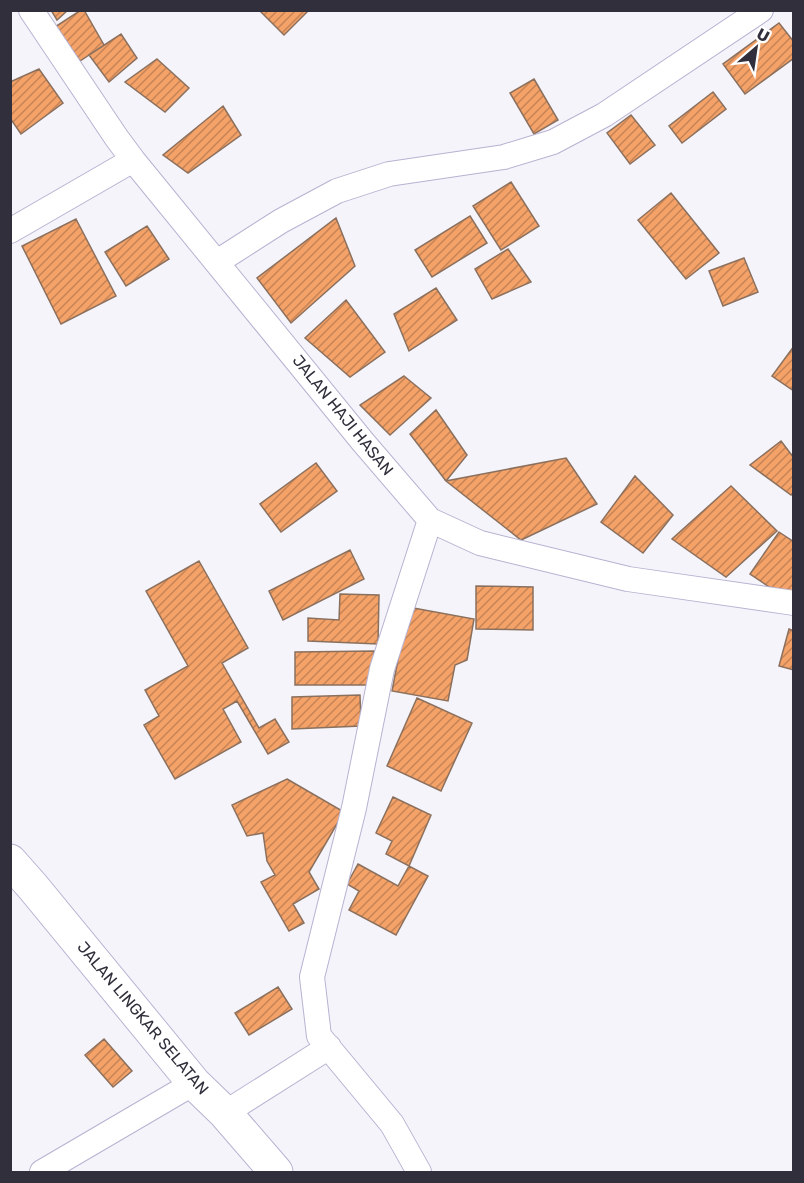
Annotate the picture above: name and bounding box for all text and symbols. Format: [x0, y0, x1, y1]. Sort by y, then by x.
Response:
north arrow [726, 18, 786, 78]
text: U [753, 24, 773, 46]
street label: JALAN HAJI HASAN [289, 351, 397, 479]
street label: JALAN LINGKAR SELATAN [73, 938, 213, 1098]

